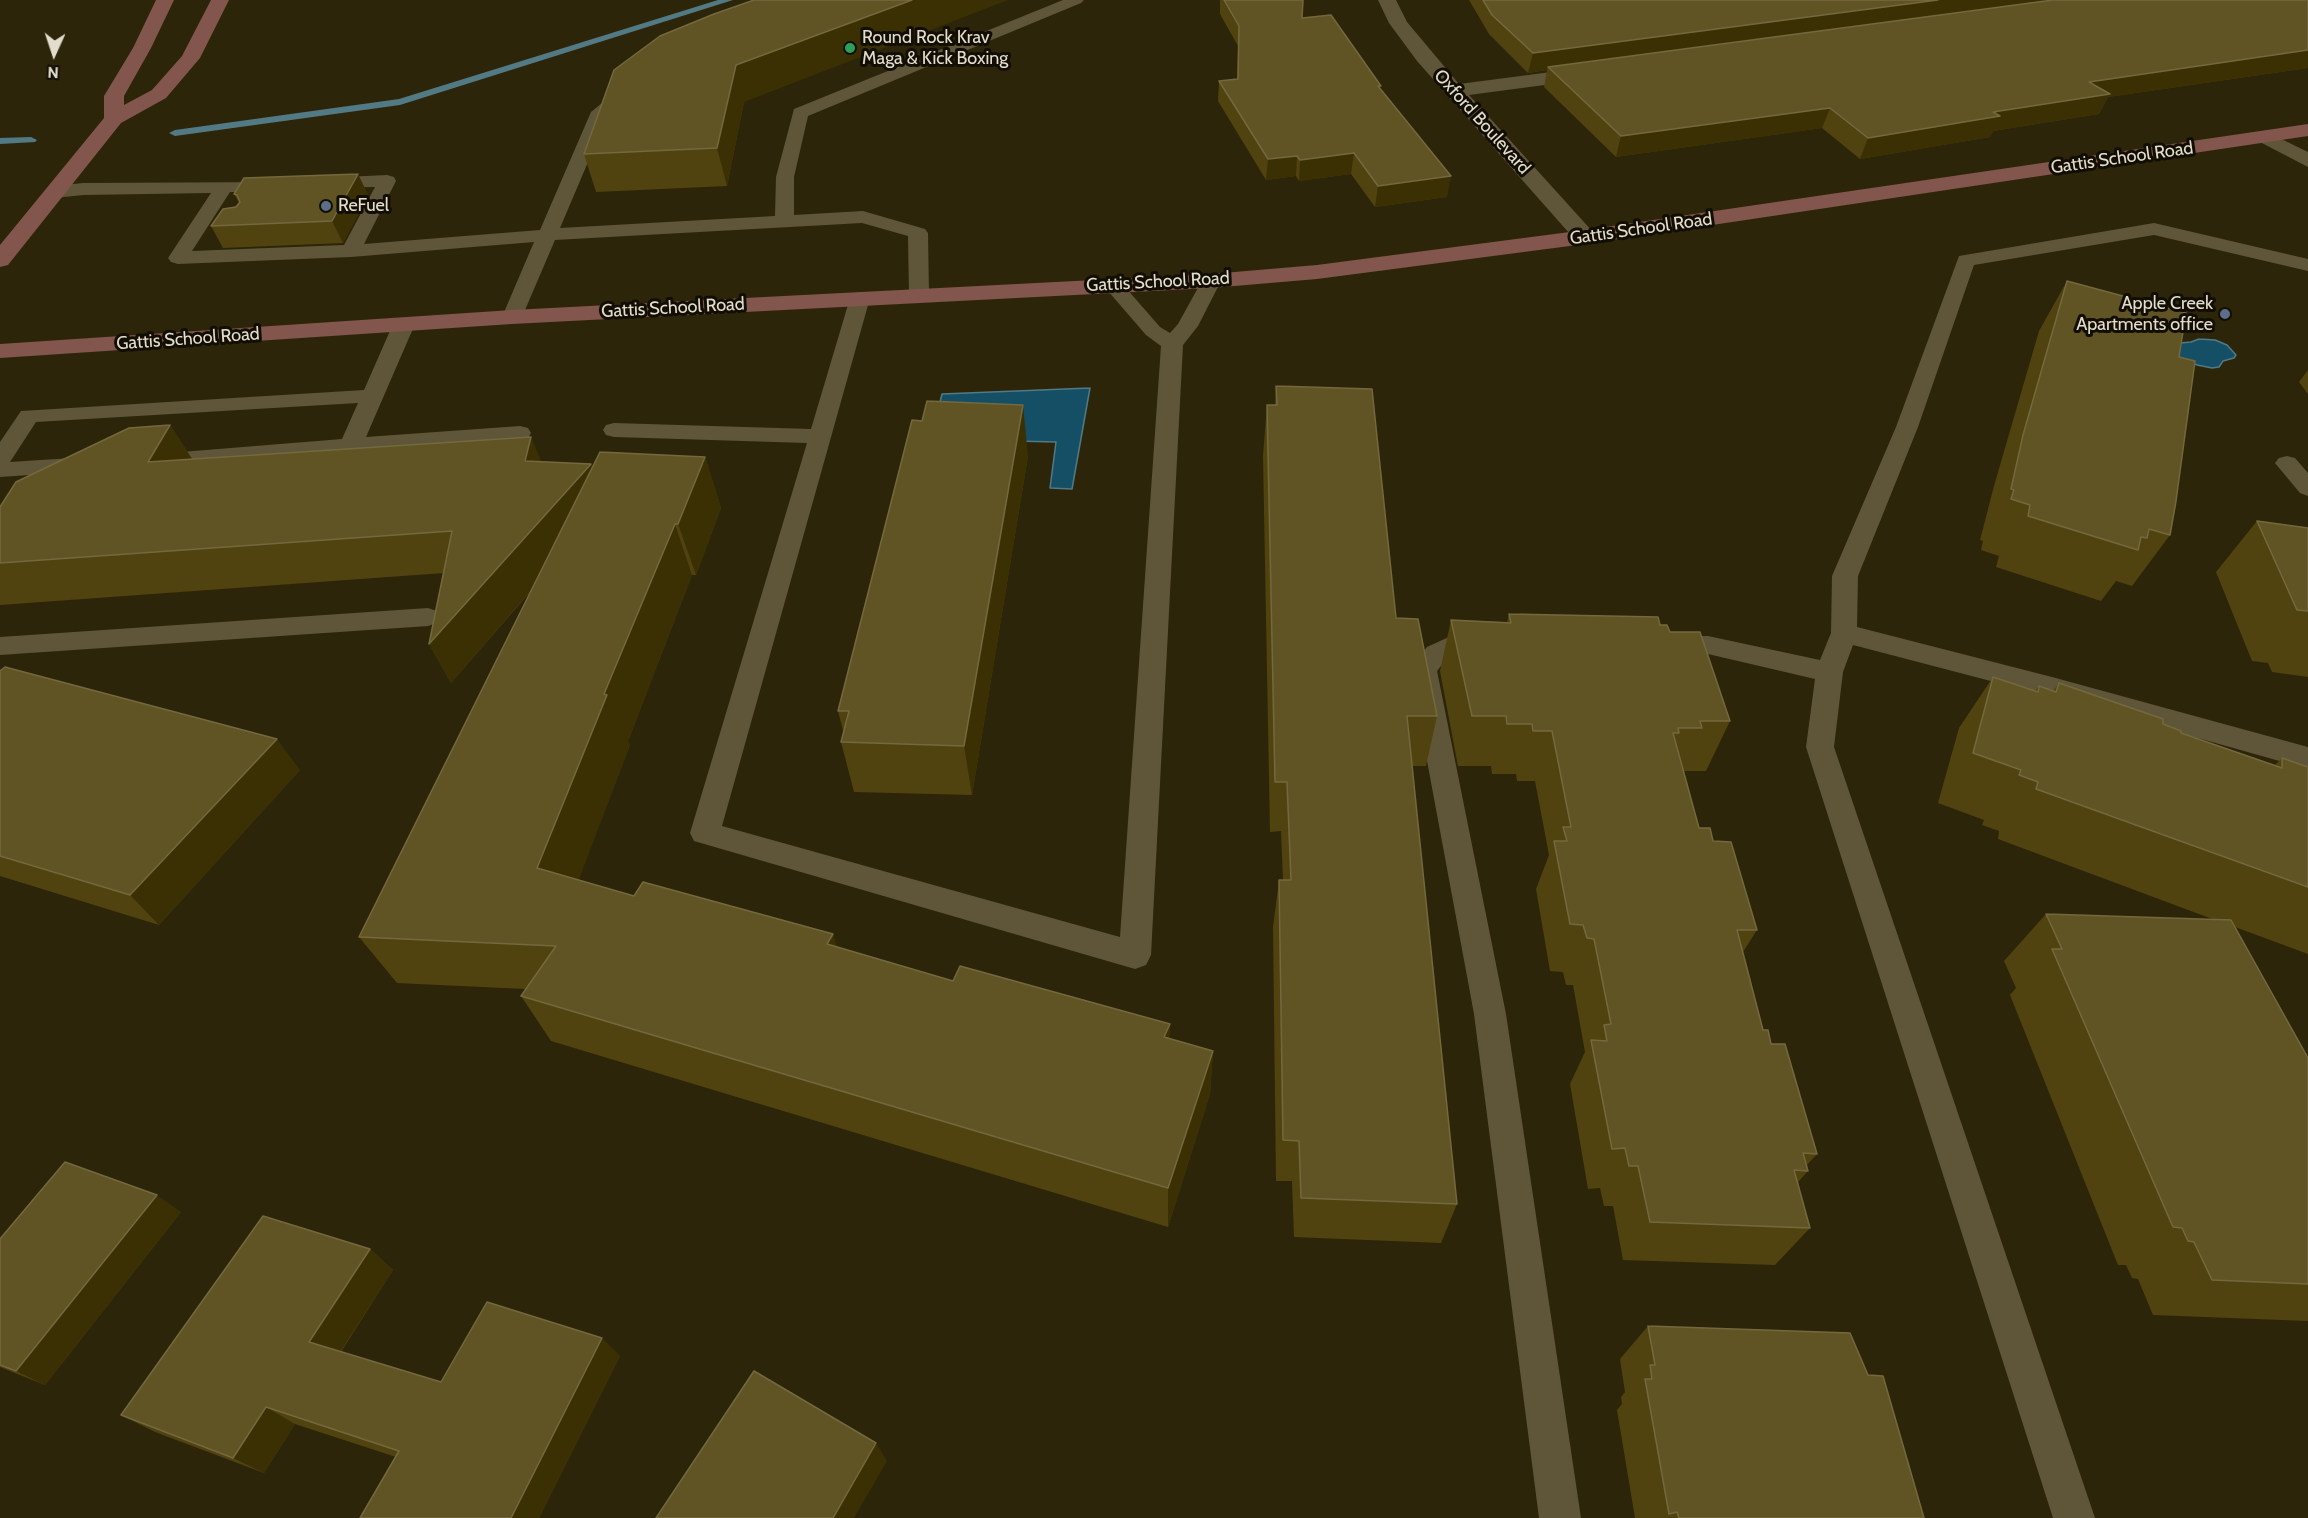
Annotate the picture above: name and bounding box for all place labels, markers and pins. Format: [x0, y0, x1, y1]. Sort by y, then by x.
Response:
place label: Round Rock Krav Maga & Kick Boxing [862, 27, 1008, 70]
marker: Round Rock Krav Maga & Kick Boxing [843, 41, 857, 55]
place label: ReFuel [338, 195, 389, 217]
marker: ReFuel [319, 199, 333, 213]
place label: Apple Creek Apartments office [2076, 293, 2213, 336]
marker: Apple Creek Apartments office [2218, 307, 2232, 321]

